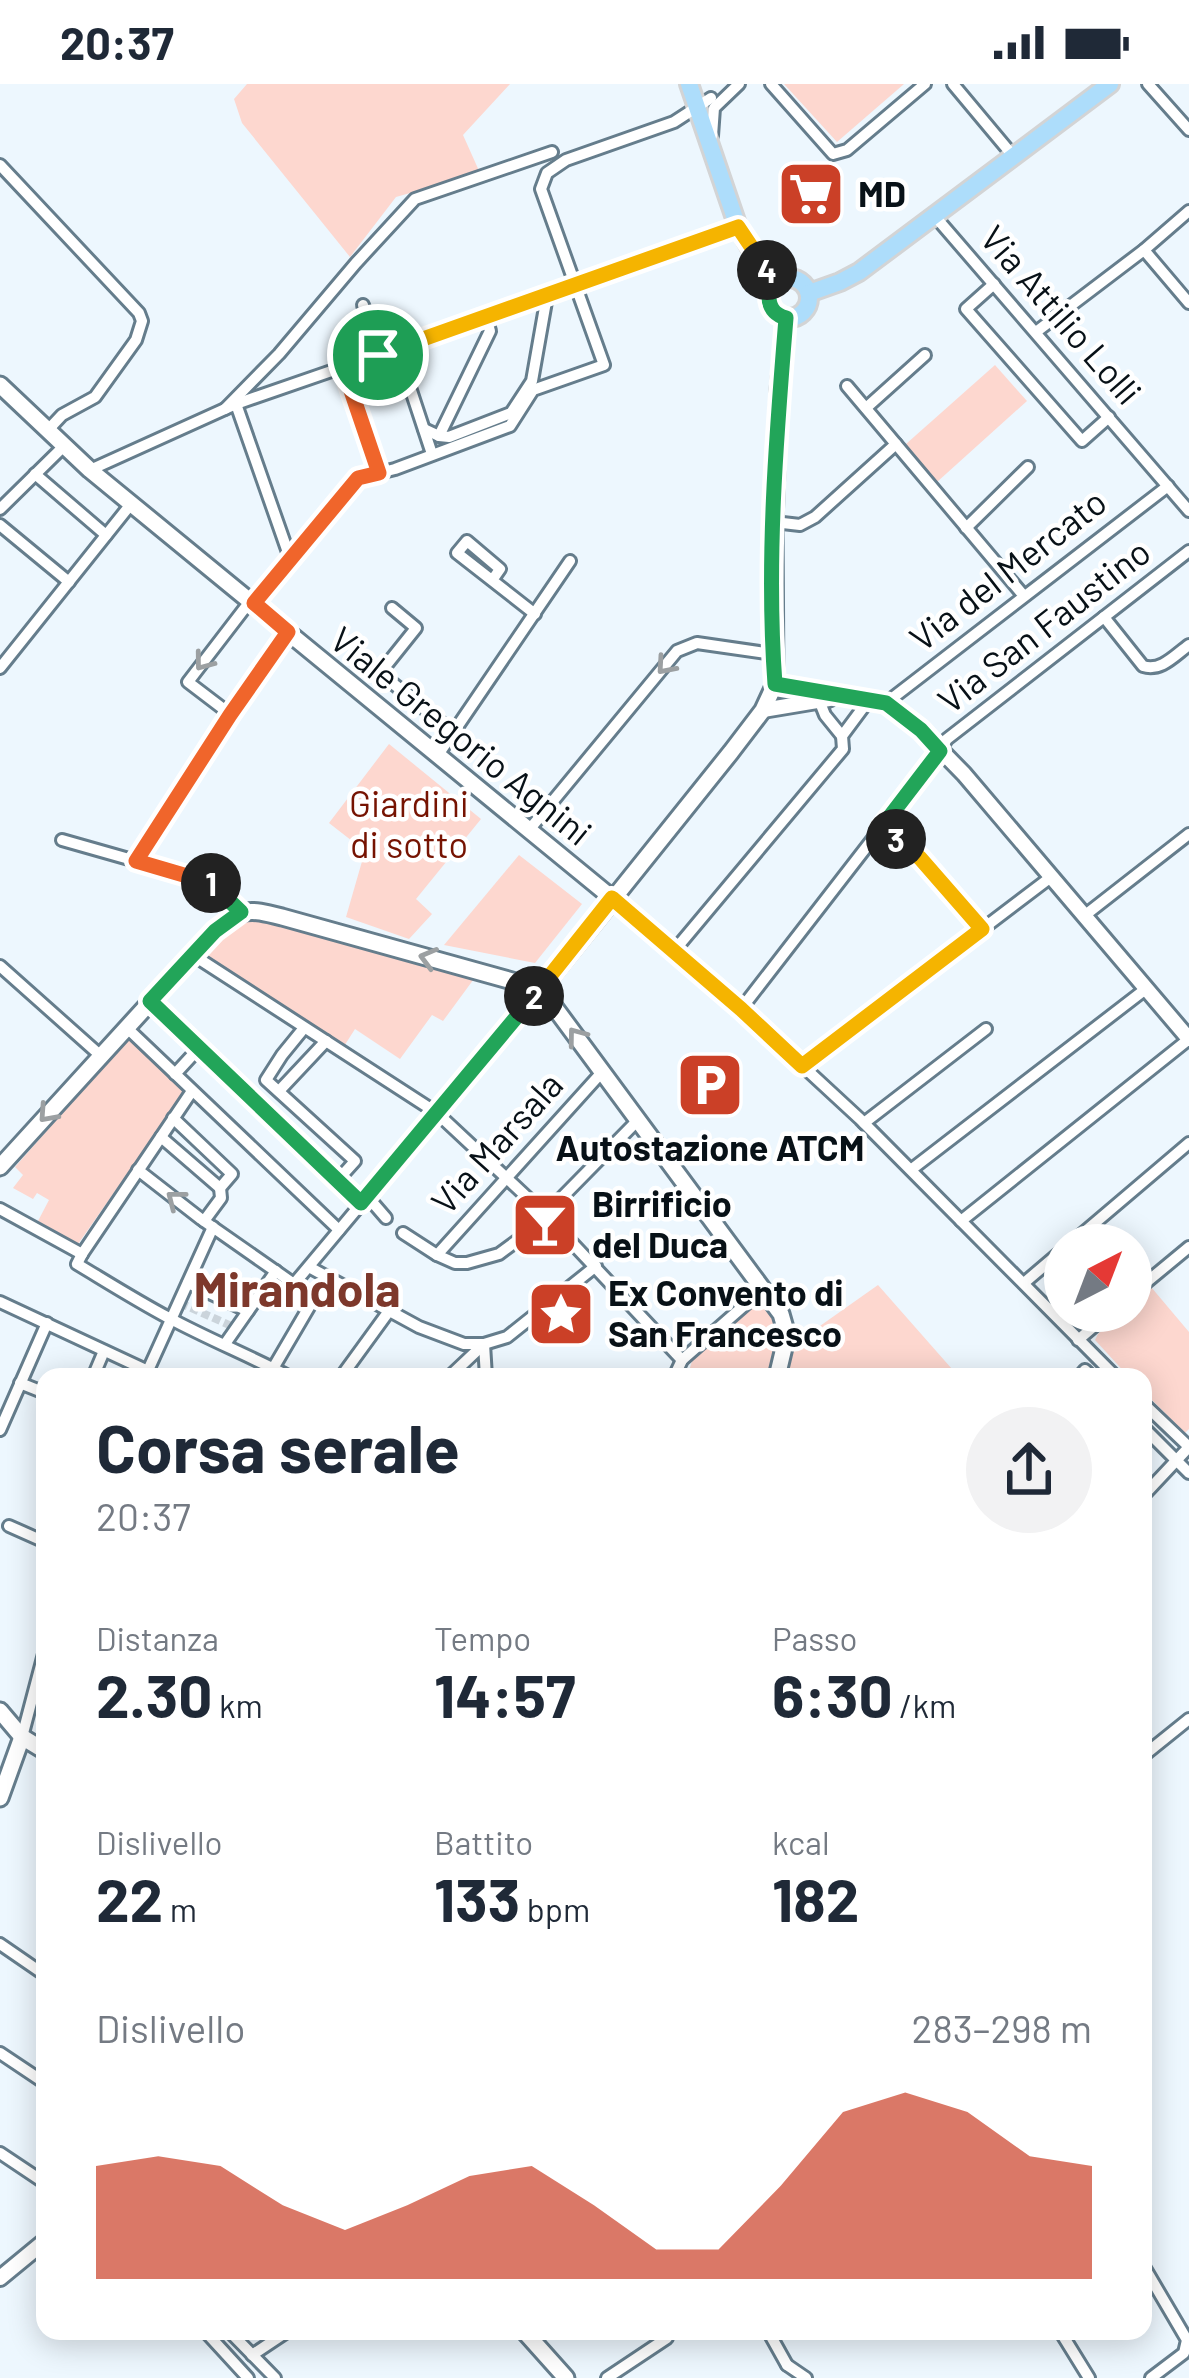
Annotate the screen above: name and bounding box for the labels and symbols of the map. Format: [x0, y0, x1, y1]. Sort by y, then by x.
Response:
supermarket icon: MD [776, 159, 846, 229]
place label: MD [858, 171, 906, 214]
street label: Via Attilio Lolli [973, 216, 1151, 412]
pin: 4 [737, 240, 797, 300]
pin [327, 304, 429, 406]
street label: Via del Mercato [900, 479, 1114, 659]
street label: Via San Faustino [928, 529, 1158, 721]
street label: Viale Gregorio Agnini [323, 616, 601, 853]
one-way arrow [196, 648, 217, 670]
one-way arrow [658, 652, 679, 673]
park label: Giardini di sotto [349, 781, 469, 865]
pin: 3 [866, 809, 926, 869]
pin: 1 [181, 853, 241, 913]
one-way arrow [418, 947, 439, 972]
pin: 2 [504, 966, 564, 1026]
one-way arrow [569, 1027, 590, 1049]
parking icon: Autostazione ATCM [675, 1050, 745, 1120]
street label: Via Marsala [421, 1062, 571, 1222]
one-way arrow [40, 1101, 61, 1122]
place label: Autostazione ATCM [556, 1125, 864, 1168]
place label: Birrificio del Duca [592, 1181, 732, 1265]
bar icon: Birrificio del Duca [510, 1190, 580, 1260]
one-way arrow [167, 1192, 189, 1213]
north arrow [1044, 1224, 1152, 1332]
district label: Mirandola [193, 1259, 401, 1317]
place label: Ex Convento di San Francesco [608, 1270, 844, 1354]
place icon: Ex Convento di San Francesco [526, 1279, 596, 1349]

